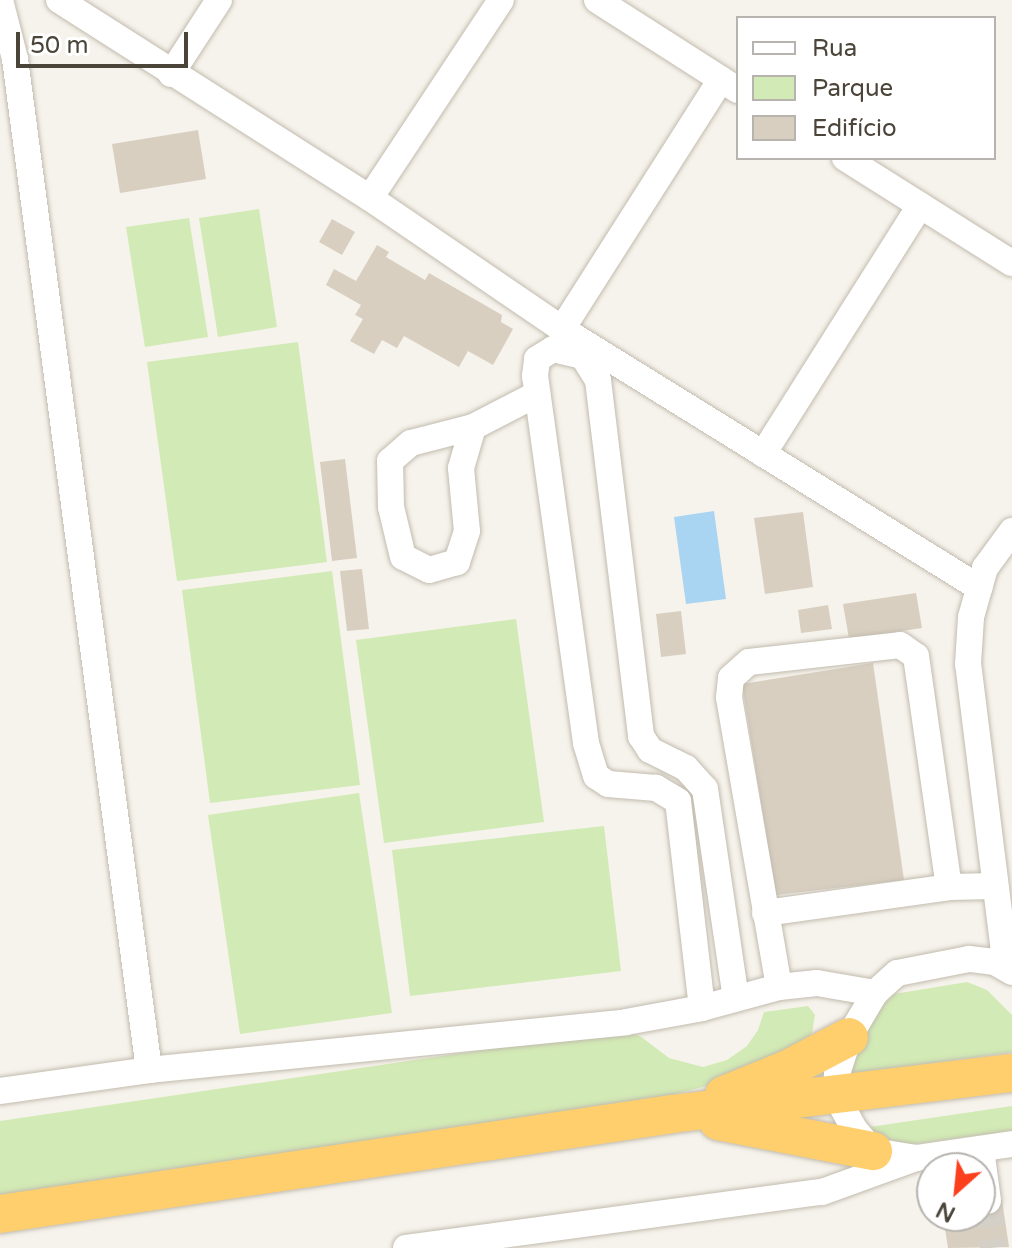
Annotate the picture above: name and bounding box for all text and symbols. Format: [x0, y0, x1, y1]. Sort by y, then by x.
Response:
scale bar [20, 16, 192, 66]
legend [736, 16, 996, 160]
text: 50 m [30, 31, 88, 60]
text: Rua [812, 34, 857, 63]
text: Parque [812, 74, 893, 103]
text: Edifício [812, 114, 897, 143]
north arrow [916, 1152, 996, 1232]
text: N [932, 1196, 960, 1227]

